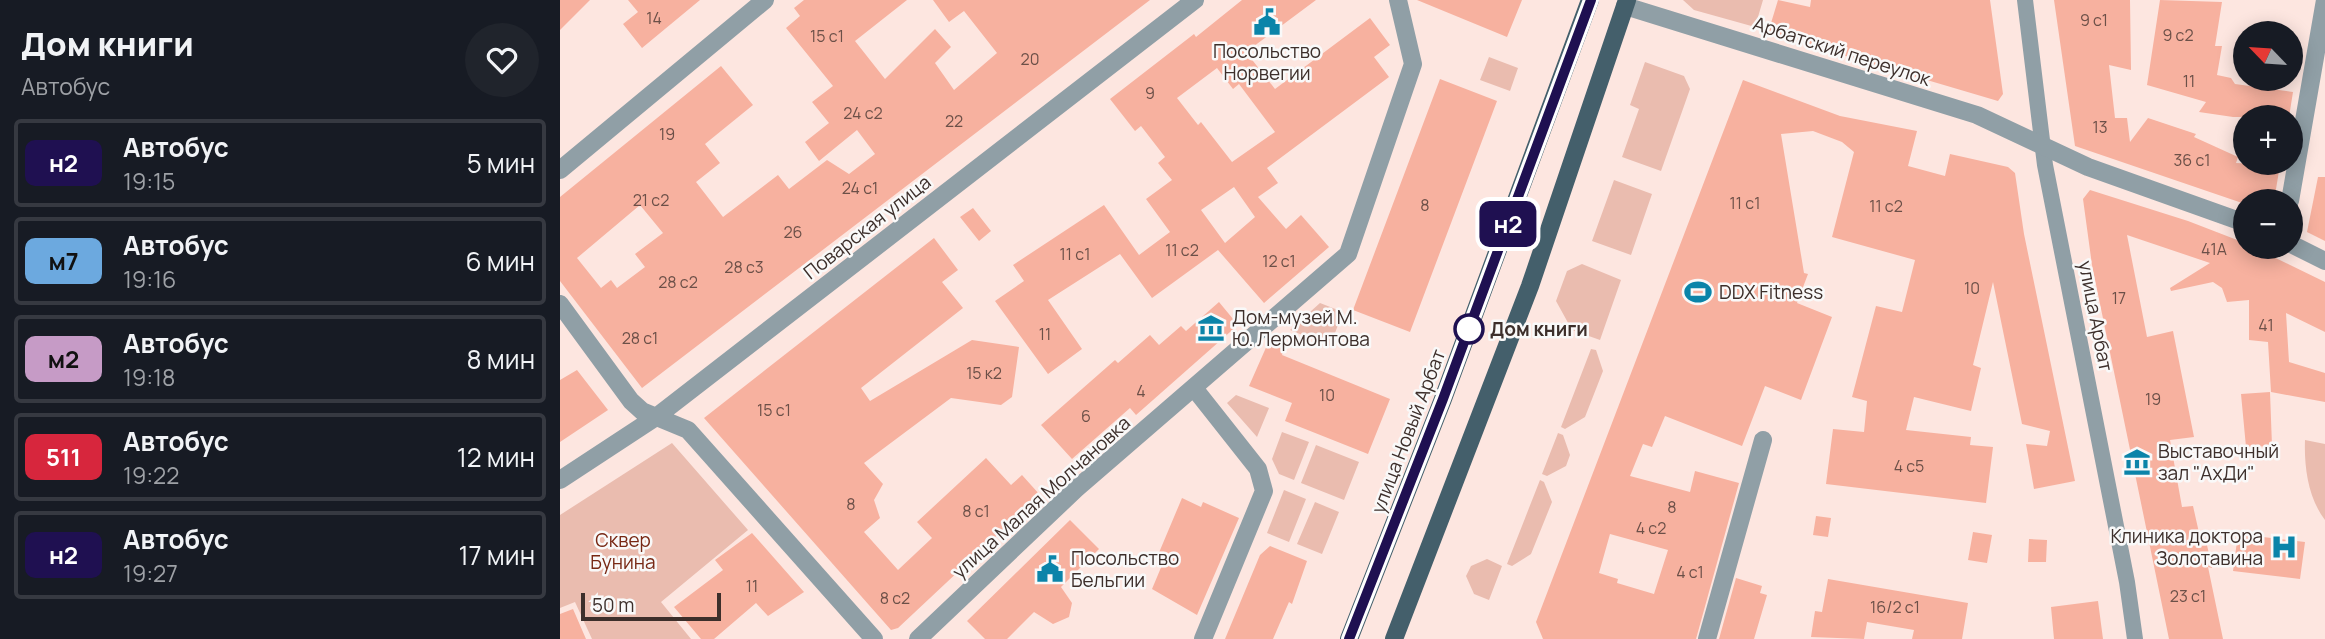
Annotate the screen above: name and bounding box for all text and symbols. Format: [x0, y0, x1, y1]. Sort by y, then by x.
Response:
house number: 14 [646, 7, 662, 29]
public building icon: Посольство Норвегии [1252, 7, 1282, 37]
house number: 9 с1 [2080, 9, 2108, 31]
street label: Арбатский переулок [1750, 10, 1935, 92]
text: Дом книги [21, 21, 194, 66]
north arrow [2233, 21, 2303, 91]
map controls [2233, 21, 2303, 259]
button: heart [465, 23, 539, 97]
house number: 9 c2 [2162, 24, 2194, 46]
house number: 15 с1 [810, 25, 844, 47]
place label: Посольство Норвегии [1213, 38, 1321, 86]
house number: 20 [1021, 48, 1039, 70]
text: Автобус [21, 70, 110, 102]
house number: 11 [2183, 70, 2195, 92]
house number: 9 [1145, 82, 1155, 104]
house number: 24 с2 [843, 102, 883, 124]
button: + [2233, 105, 2303, 175]
house number: 22 [945, 110, 963, 132]
house number: 13 [2092, 116, 2108, 138]
house number: 19 [659, 123, 675, 145]
text: Автобус [123, 129, 229, 165]
text: 5 мин [467, 145, 535, 181]
text: н2 [49, 146, 78, 179]
house number: 36 с1 [2173, 149, 2211, 171]
text: 19:15 [123, 165, 175, 197]
street label: Поварская улица [798, 169, 936, 285]
house number: 24 с1 [842, 177, 878, 199]
house number: 21 с2 [633, 189, 669, 211]
button: − [2233, 189, 2303, 259]
house number: 11 с1 [1730, 192, 1760, 214]
house number: 8 [1420, 194, 1430, 216]
house number: 11 с2 [1869, 195, 1903, 217]
line badge: н2 [1476, 201, 1539, 247]
text: н2 [1493, 207, 1523, 240]
house number: 26 [783, 221, 803, 243]
text: Автобус [123, 227, 229, 263]
house number: 41А [2201, 238, 2227, 260]
house number: 11 с2 [1165, 239, 1199, 261]
text: 6 мин [466, 243, 535, 279]
house number: 11 с1 [1060, 243, 1090, 265]
text: м7 [48, 244, 79, 277]
house number: 12 с1 [1262, 250, 1296, 272]
house number: 28 с3 [724, 256, 764, 278]
street label: улица Арбат [2073, 259, 2120, 374]
text: 19:16 [123, 263, 176, 295]
house number: 28 с2 [658, 271, 698, 293]
sports icon: DDX Fitness [1683, 277, 1713, 307]
house number: 10 [1964, 277, 1980, 299]
place label: DDX Fitness [1719, 279, 1823, 305]
house number: 17 [2112, 287, 2126, 309]
place label: Дом-музей М. Ю. Лермонтова [1232, 304, 1370, 352]
museum icon: Дом-музей М. Ю. Лермонтова [1196, 313, 1226, 343]
marker: Дом книги [1454, 314, 1484, 344]
house number: 41 [2258, 314, 2274, 336]
place label: Дом книги [1490, 316, 1588, 342]
house number: 11 [1039, 323, 1051, 345]
text: Автобус [123, 325, 229, 361]
house number: 28 с1 [622, 327, 658, 349]
text: 8 мин [467, 341, 535, 377]
text: м2 [48, 342, 79, 375]
street label: улица Новый Арбат [1365, 345, 1451, 517]
text: 19:18 [123, 361, 175, 393]
house number: 15 к2 [966, 362, 1002, 384]
house number: 4 [1136, 380, 1146, 402]
house number: 10 [1319, 384, 1335, 406]
house number: 19 [2145, 388, 2161, 410]
house number: 15 с1 [757, 399, 791, 421]
house number: 6 [1081, 405, 1091, 427]
street label: улица Малая Молчановка [946, 410, 1136, 584]
text: Автобус [123, 423, 229, 459]
place label: Выставочный зал "АхДи" [2158, 438, 2279, 486]
text: 12 мин [457, 439, 535, 475]
text: 511 [46, 440, 81, 473]
museum icon: Выставочный зал "АхДи" [2122, 447, 2152, 477]
house number: 4 с5 [1894, 455, 1924, 477]
text: 19:22 [123, 459, 179, 491]
house number: 8 [846, 493, 856, 515]
house number: 8 [1667, 496, 1677, 518]
house number: 8 с1 [962, 500, 990, 522]
house number: 4 с2 [1636, 517, 1666, 539]
text: Автобус [123, 521, 229, 557]
place label: Клиника доктора Золотавина [2110, 523, 2263, 571]
park label: Сквер Бунина [590, 527, 656, 575]
hospital icon: Клиника доктора Золотавина [2269, 532, 2299, 562]
text: 17 мин [458, 537, 535, 573]
text: н2 [49, 538, 78, 571]
place label: Посольство Бельгии [1071, 545, 1179, 593]
public building icon: Посольство Бельгии [1035, 554, 1065, 584]
text: 19:27 [123, 557, 178, 589]
house number: 4 с1 [1676, 561, 1704, 583]
house number: 11 [746, 575, 758, 597]
house number: 23 с1 [2170, 585, 2206, 607]
house number: 8 с2 [880, 587, 910, 609]
scale bar [581, 590, 721, 622]
text: 50 m [592, 592, 634, 618]
house number: 16/2 с1 [1870, 596, 1920, 618]

